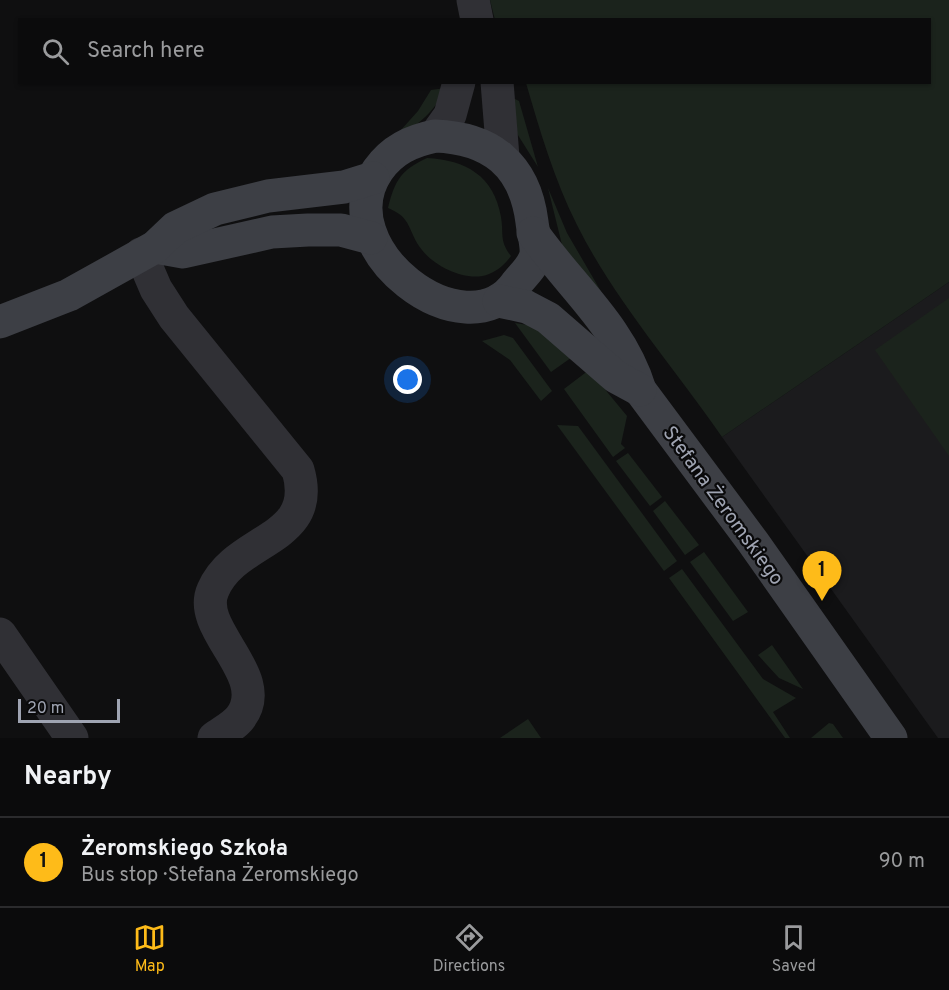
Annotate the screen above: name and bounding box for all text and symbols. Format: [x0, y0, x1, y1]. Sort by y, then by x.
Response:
search box [18, 18, 931, 84]
icon: search [39, 35, 72, 68]
text: Search here [87, 38, 205, 65]
your location [393, 365, 422, 394]
street label: Stefana Żeromskiego [656, 421, 790, 591]
pin: 1 [802, 552, 842, 601]
scale bar [18, 696, 120, 724]
text: 20 m [27, 699, 64, 719]
text: Nearby [24, 761, 112, 794]
text: Żeromskiego Szkoła [81, 836, 288, 863]
text: 1 [40, 849, 48, 875]
text: 90 m [879, 849, 925, 875]
text: Bus stop · Stefana Żeromskiego [81, 863, 359, 889]
tab: Map [133, 921, 166, 977]
tab: Directions [433, 921, 505, 977]
tab: Saved [772, 921, 816, 977]

